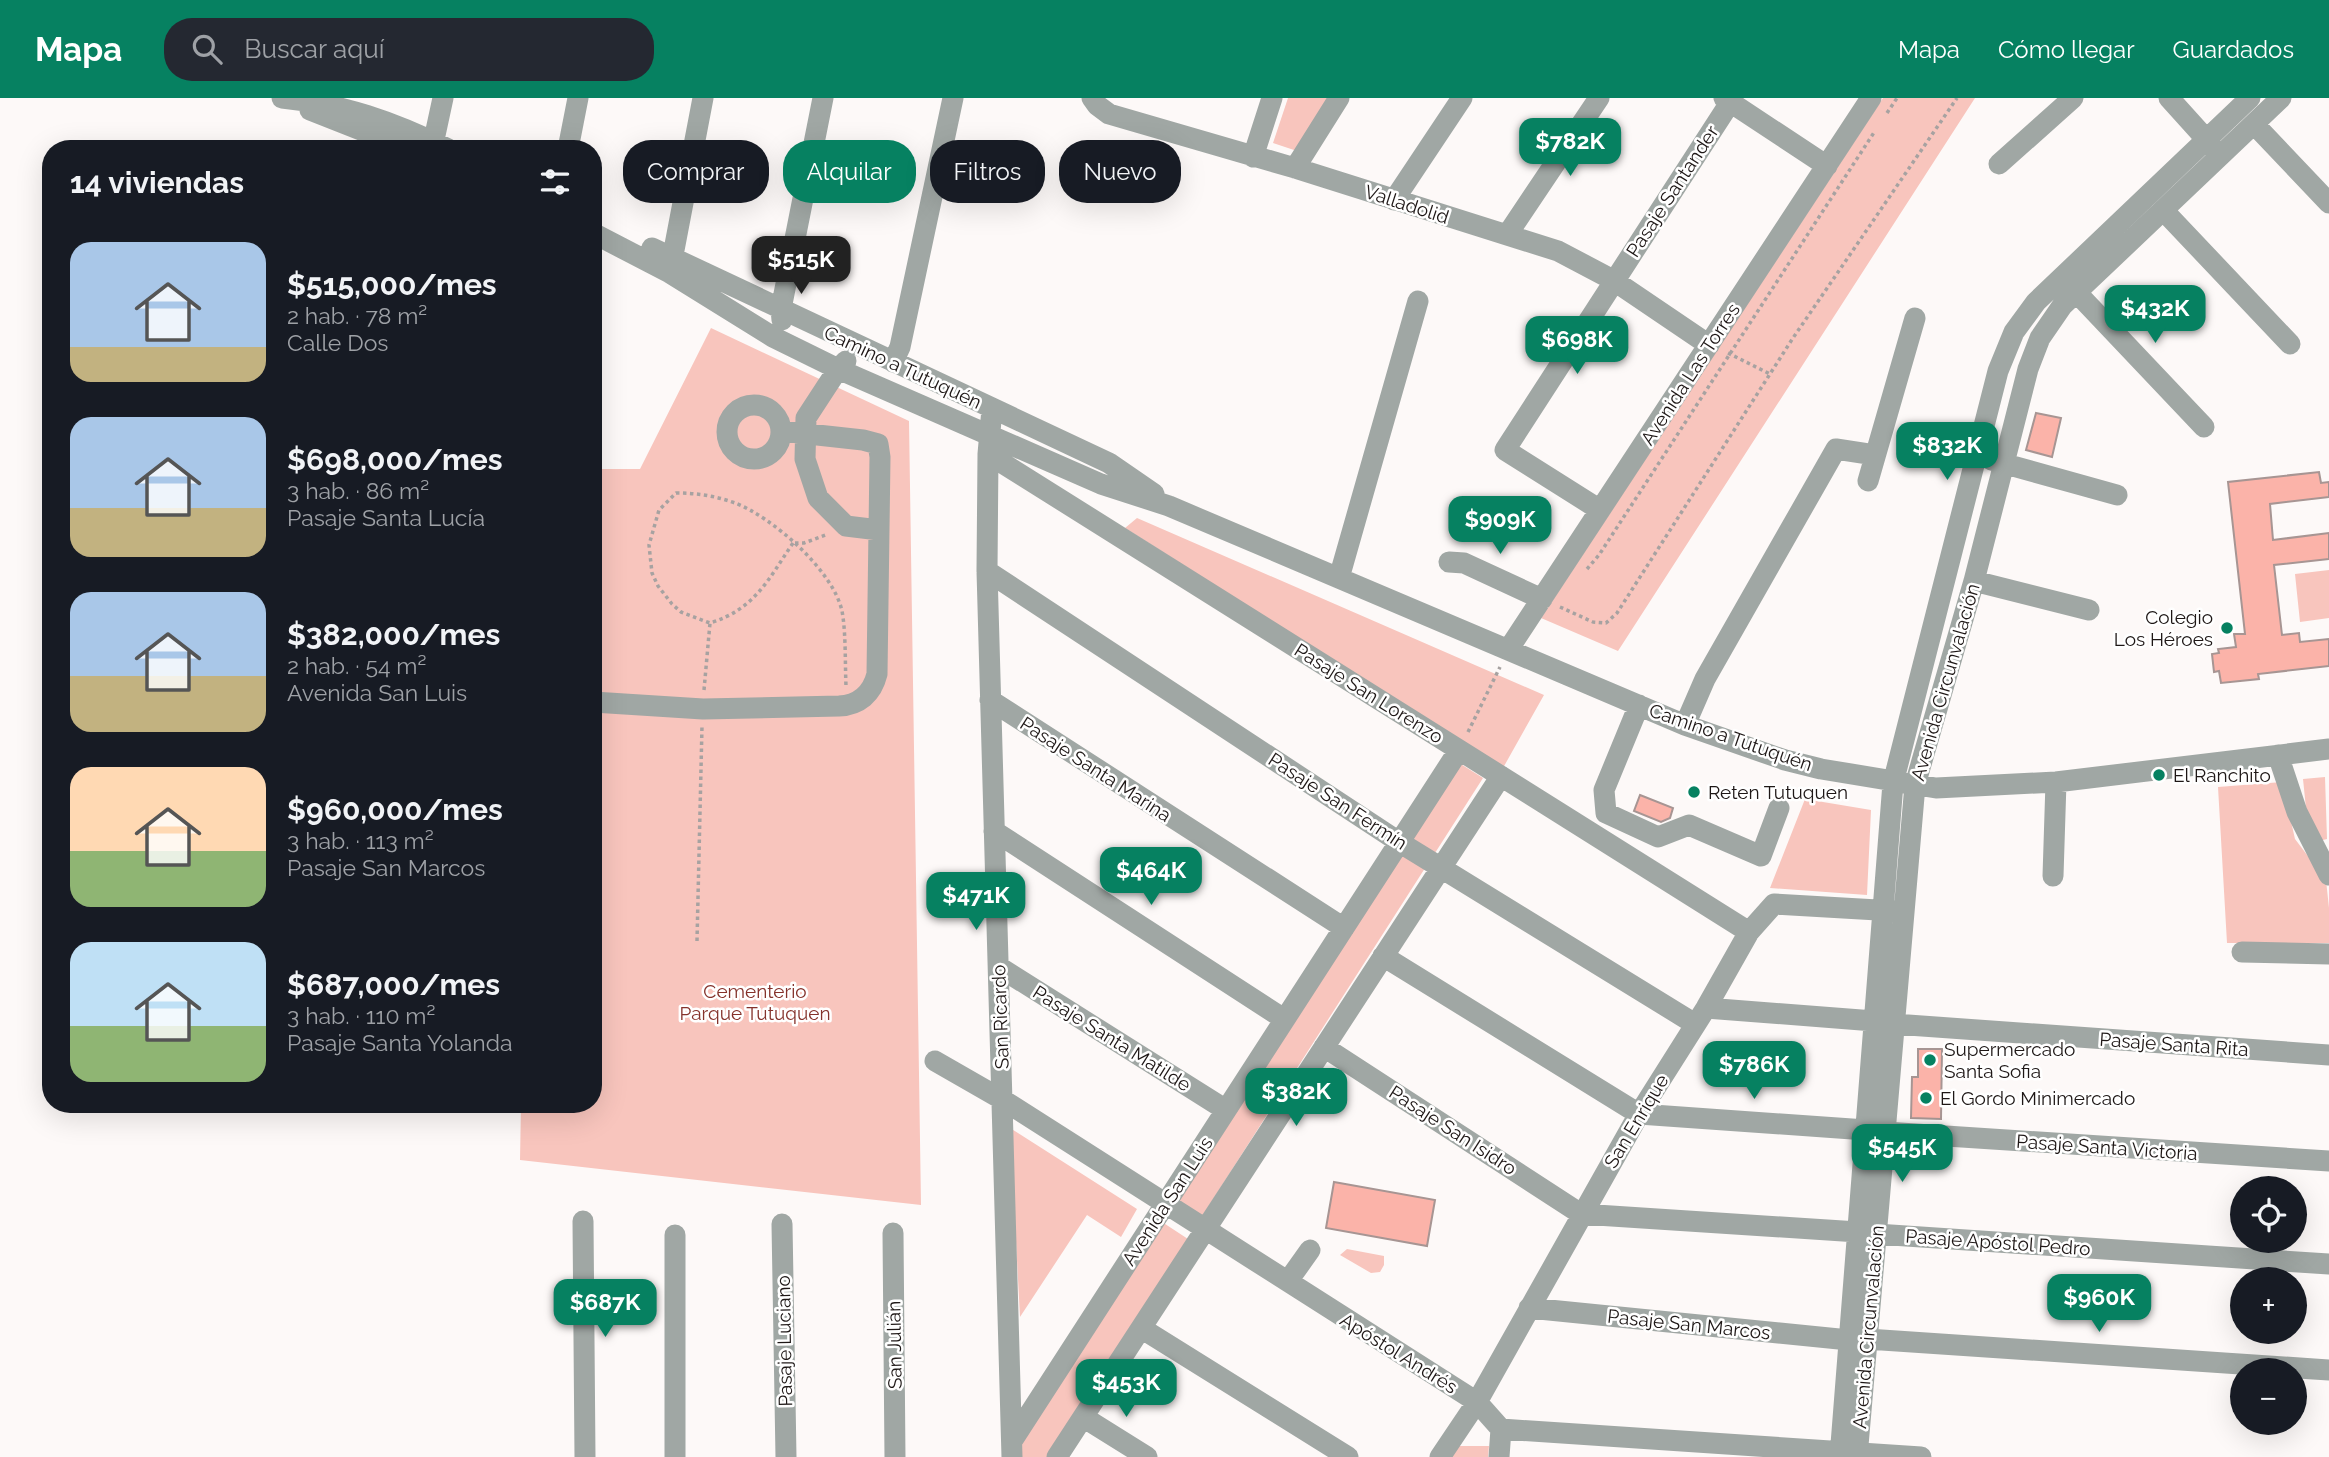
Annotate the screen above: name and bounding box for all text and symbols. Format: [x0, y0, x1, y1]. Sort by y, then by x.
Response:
search box [164, 18, 654, 81]
text: Mapa [35, 30, 122, 69]
icon: search [188, 30, 226, 68]
text: Buscar aquí [244, 34, 384, 64]
text: Mapa [1898, 35, 1960, 64]
text: Cómo llegar [1998, 35, 2135, 64]
text: Guardados [2173, 35, 2294, 64]
pin: $782K [1521, 118, 1619, 178]
street label: Pasaje Santander [1621, 121, 1723, 261]
text: $782K [1535, 127, 1605, 154]
chip: Comprar [623, 140, 769, 203]
chip: Alquilar [783, 140, 916, 203]
chip: Filtros [930, 140, 1045, 203]
chip: Nuevo [1059, 140, 1181, 203]
icon: filters [536, 163, 574, 201]
text: 14 viviendas [70, 165, 244, 200]
street label: Valladolid [1362, 180, 1452, 228]
pin: $515K [752, 236, 850, 296]
text: $515K [768, 245, 834, 272]
text: $515,000/mes [287, 267, 497, 302]
icon: home [126, 270, 210, 354]
pin: $432K [2106, 286, 2204, 345]
text: $432K [2121, 294, 2189, 321]
street label: Avenida Las Torres [1636, 299, 1744, 449]
text: 2 hab. · 78 m² [287, 302, 427, 329]
pin: $698K [1528, 316, 1626, 376]
street label: Camino a Tutuquén [821, 321, 985, 413]
text: $698K [1541, 325, 1613, 352]
text: Calle Dos [287, 329, 388, 356]
pin: $832K [1898, 422, 1996, 482]
text: $832K [1912, 431, 1982, 458]
text: $698,000/mes [287, 442, 503, 477]
icon: home [126, 445, 210, 529]
text: 3 hab. · 86 m² [287, 477, 429, 504]
pin: $909K [1451, 496, 1549, 556]
text: Pasaje Santa Lucía [287, 504, 485, 531]
text: $909K [1464, 505, 1536, 532]
street label: Avenida Circunvalación [1906, 581, 1984, 783]
place label: Colegio Los Héroes [2114, 606, 2213, 650]
text: $382,000/mes [287, 617, 500, 652]
icon: home [126, 620, 210, 704]
marker: Colegio Los Héroes [2219, 620, 2235, 636]
street label: Pasaje San Lorenzo [1291, 638, 1447, 748]
text: 2 hab. · 54 m² [287, 652, 426, 679]
text: Avenida San Luis [287, 679, 467, 706]
street label: Camino a Tutuquén [1647, 699, 1815, 775]
street label: Pasaje Santa Marina [1016, 712, 1176, 826]
street label: Pasaje San Fermín [1265, 748, 1411, 854]
place label: El Ranchito [2173, 764, 2271, 786]
marker: El Ranchito [2151, 767, 2167, 783]
place label: Reten Tutuquen [1708, 781, 1848, 803]
marker: Reten Tutuquen [1686, 784, 1702, 800]
text: $960,000/mes [287, 792, 503, 827]
icon: home [126, 795, 210, 879]
text: 3 hab. · 113 m² [287, 827, 434, 854]
pin: $464K [1102, 848, 1200, 907]
text: Pasaje San Marcos [287, 854, 485, 881]
text: $464K [1116, 856, 1186, 883]
pin: $471K [927, 872, 1025, 932]
text: $471K [942, 881, 1010, 908]
street label: San Ricardo [987, 964, 1013, 1070]
text: $687,000/mes [287, 967, 500, 1002]
icon: home [126, 970, 210, 1054]
park label: Cementerio Parque Tutuquen [679, 980, 831, 1024]
street label: Pasaje Santa Matilde [1029, 980, 1195, 1096]
text: 3 hab. · 110 m² [287, 1002, 435, 1029]
street label: Pasaje Santa Rita [2099, 1028, 2249, 1060]
text: Pasaje Santa Yolanda [287, 1029, 513, 1056]
place label: Supermercado Santa Sofia [1944, 1038, 2075, 1082]
pin: $786K [1705, 1042, 1803, 1101]
text: $786K [1719, 1050, 1789, 1077]
marker: Supermercado Santa Sofia [1922, 1052, 1938, 1068]
pin: $382K [1247, 1068, 1345, 1128]
street label: San Enrique [1599, 1070, 1673, 1172]
text: $382K [1261, 1077, 1331, 1104]
street label: Pasaje San Isidro [1385, 1081, 1521, 1179]
place label: El Gordo Minimercado [1940, 1087, 2135, 1109]
marker: El Gordo Minimercado [1918, 1090, 1934, 1106]
pin: $545K [1853, 1124, 1951, 1184]
street label: Pasaje Santa Victoria [2016, 1130, 2198, 1164]
street label: Avenida San Luis [1117, 1133, 1217, 1269]
text: $545K [1868, 1133, 1936, 1160]
map controls [2230, 1176, 2307, 1435]
button: locate [2230, 1176, 2307, 1253]
street label: Avenida Circunvalación [1848, 1224, 1888, 1430]
street label: Pasaje Apóstol Pedro [1905, 1225, 2091, 1259]
button: + [2230, 1267, 2307, 1344]
pin: $960K [2050, 1274, 2148, 1334]
street label: Pasaje Luciano [772, 1275, 796, 1407]
pin: $687K [556, 1280, 654, 1339]
text: $960K [2063, 1283, 2135, 1310]
text: $687K [570, 1288, 640, 1315]
street label: San Julián [882, 1301, 906, 1389]
street label: Pasaje San Marcos [1606, 1304, 1772, 1344]
street label: Apóstol Andrés [1336, 1308, 1462, 1398]
button: − [2230, 1358, 2307, 1435]
pin: $453K [1077, 1360, 1175, 1419]
text: $453K [1092, 1368, 1160, 1395]

